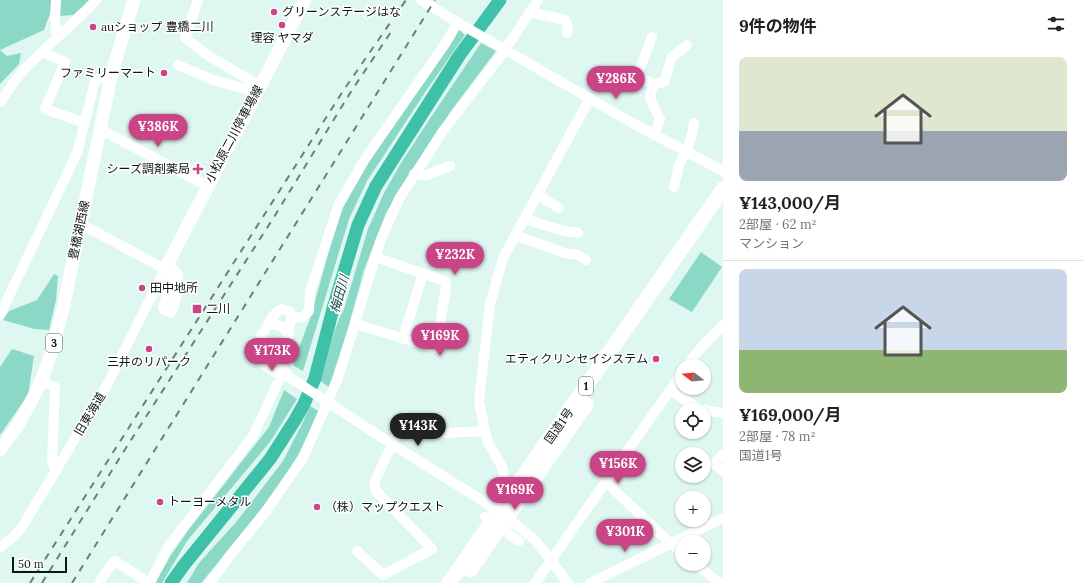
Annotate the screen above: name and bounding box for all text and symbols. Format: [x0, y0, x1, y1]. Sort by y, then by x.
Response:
place label: グリーンステージはな [282, 4, 401, 19]
marker: グリーンステージはな [269, 7, 279, 17]
icon: filters [1045, 13, 1067, 35]
text: 9件の物件 [739, 15, 817, 37]
place label: auショップ 豊橋二川 [101, 19, 213, 34]
marker: 理容 ヤマダ [277, 20, 287, 30]
marker: auショップ 豊橋二川 [88, 22, 98, 32]
place label: 理容 ヤマダ [250, 30, 314, 45]
place label: ファミリーマート [60, 65, 156, 80]
pin: ¥286K [588, 66, 644, 100]
marker: ファミリーマート [159, 68, 169, 78]
text: ¥286K [596, 70, 636, 87]
street label: 小松原二川停車場線 [202, 83, 266, 185]
icon: home [867, 83, 939, 155]
pin: ¥386K [130, 114, 186, 148]
text: ¥386K [138, 118, 178, 135]
place label: シーズ調剤薬局 [107, 161, 190, 176]
marker: シーズ調剤薬局 [193, 164, 203, 174]
text: ¥143,000/月 [739, 192, 841, 214]
street label: 豊橋湖西線 [65, 199, 92, 261]
text: 2部屋 · 62 m² [739, 216, 817, 233]
text: マンション [739, 235, 804, 252]
pin: ¥232K [427, 242, 483, 276]
text: ¥232K [435, 246, 475, 263]
water label: 梅田川 [326, 271, 354, 315]
place label: 田中地所 [150, 280, 198, 295]
marker: 田中地所 [137, 283, 147, 293]
icon: home [867, 295, 939, 367]
place label: 二川 [206, 301, 230, 316]
marker: 二川 [191, 303, 203, 315]
pin: ¥169K [412, 323, 468, 357]
text: ¥169K [421, 327, 459, 344]
road number: 3 [46, 334, 62, 352]
pin: ¥173K [244, 338, 300, 372]
text: ¥173K [253, 342, 291, 359]
marker: 三井のリパーク [144, 344, 154, 354]
place label: エティクリンセイシステム [505, 351, 648, 366]
place label: 三井のリパーク [107, 354, 191, 369]
marker: エティクリンセイシステム [651, 354, 661, 364]
north arrow [675, 359, 711, 395]
map controls [675, 359, 711, 571]
road number: 1 [579, 377, 593, 395]
street label: 旧東海道 [71, 389, 108, 438]
button: locate [675, 403, 711, 439]
text: ¥169,000/月 [739, 404, 842, 426]
street label: 国道1号 [541, 405, 576, 447]
pin: ¥143K [390, 413, 446, 447]
text: ¥143K [399, 417, 437, 434]
text: 2部屋 · 78 m² [739, 428, 815, 445]
button: layers [675, 447, 711, 483]
text: 国道1号 [739, 447, 783, 464]
pin: ¥156K [590, 451, 646, 485]
text: ¥156K [599, 455, 637, 472]
pin: ¥169K [487, 477, 543, 511]
text: ¥169K [496, 481, 534, 498]
button: + [675, 491, 711, 527]
place label: トーヨーメタル [168, 494, 252, 509]
marker: トーヨーメタル [155, 497, 165, 507]
place label: （株）マップクエスト [325, 499, 445, 514]
marker: （株）マップクエスト [312, 502, 322, 512]
pin: ¥301K [597, 519, 653, 553]
text: ¥301K [605, 523, 645, 540]
button: − [675, 535, 711, 571]
scale bar [12, 555, 67, 574]
text: 50 m [18, 557, 44, 571]

